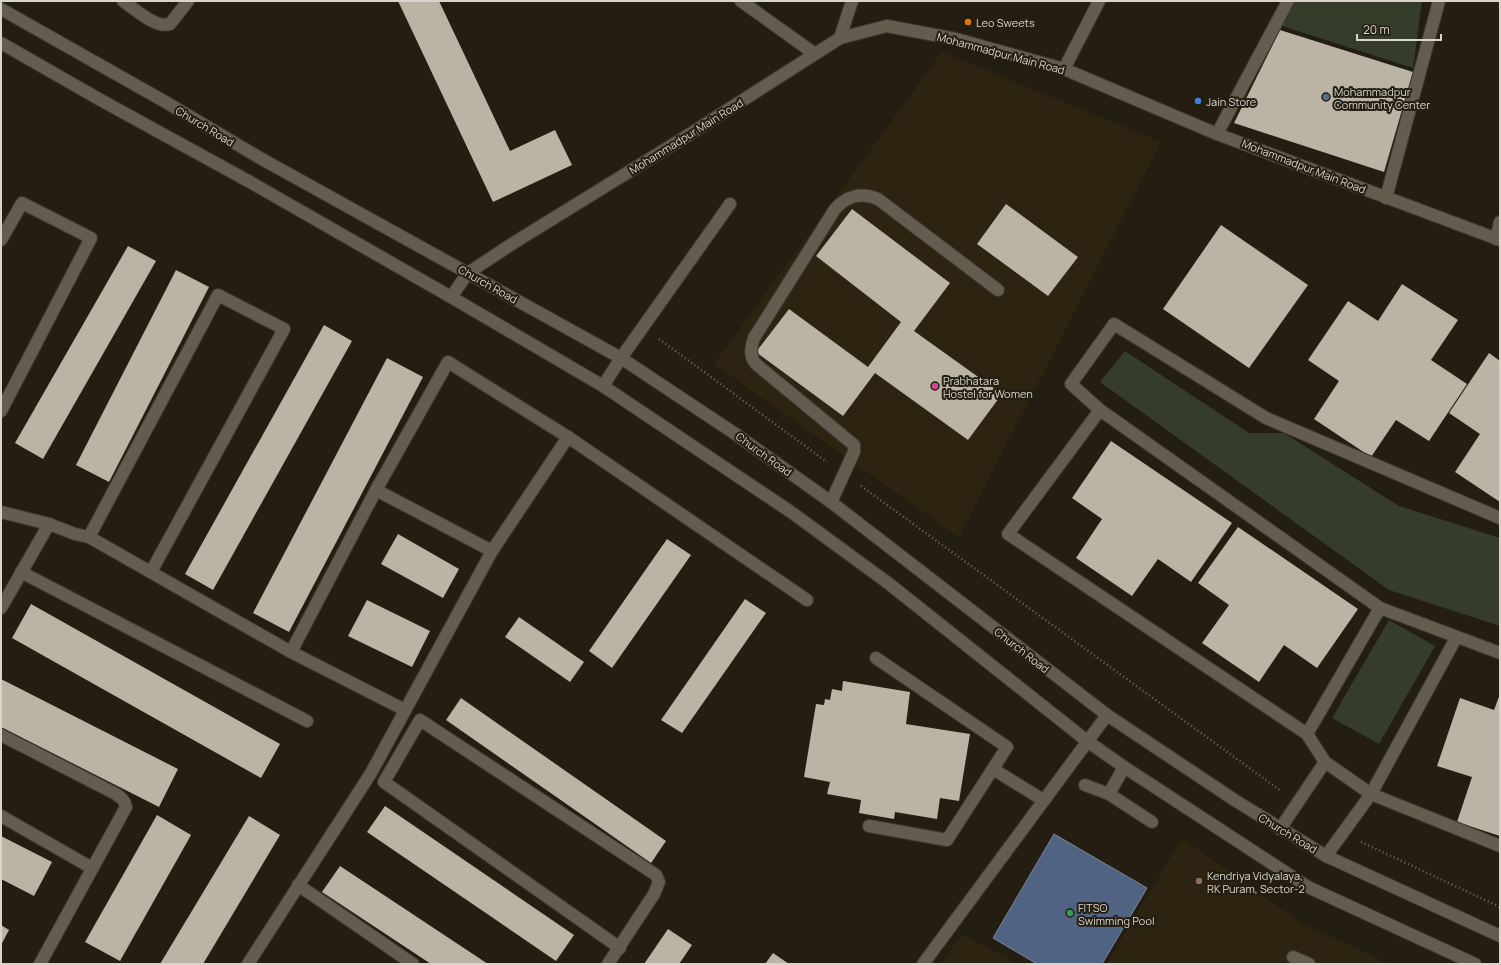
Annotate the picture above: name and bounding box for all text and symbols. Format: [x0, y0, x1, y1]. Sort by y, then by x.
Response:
place label: Leo Sweets [976, 15, 1035, 30]
scale bar [1357, 16, 1441, 42]
marker: Leo Sweets [963, 17, 973, 27]
text: 20 m [1363, 21, 1390, 38]
street label: Mohammadpur Main Road [935, 29, 1067, 77]
place label: Mohammadpur Community Center [1334, 84, 1430, 112]
marker: Mohammadpur Community Center [1321, 92, 1331, 102]
place label: Jain Store [1206, 94, 1257, 109]
street label: Mohammadpur Main Road [626, 95, 746, 177]
marker: Jain Store [1193, 96, 1203, 106]
street label: Church Road [173, 103, 237, 149]
street label: Mohammadpur Main Road [1240, 135, 1368, 197]
street label: Church Road [456, 262, 520, 306]
place label: Prabhatara Hostel for Women [943, 373, 1033, 401]
marker: Prabhatara Hostel for Women [930, 381, 940, 391]
street label: Church Road [733, 429, 795, 479]
street label: Church Road [992, 624, 1052, 676]
street label: Church Road [1256, 810, 1320, 856]
place label: Kendriya Vidyalaya, RK Puram, Sector-2 [1207, 868, 1305, 896]
marker: Kendriya Vidyalaya, RK Puram, Sector-2 [1194, 876, 1204, 886]
place label: FITSO Swimming Pool [1078, 900, 1154, 928]
marker: FITSO Swimming Pool [1065, 908, 1075, 918]

